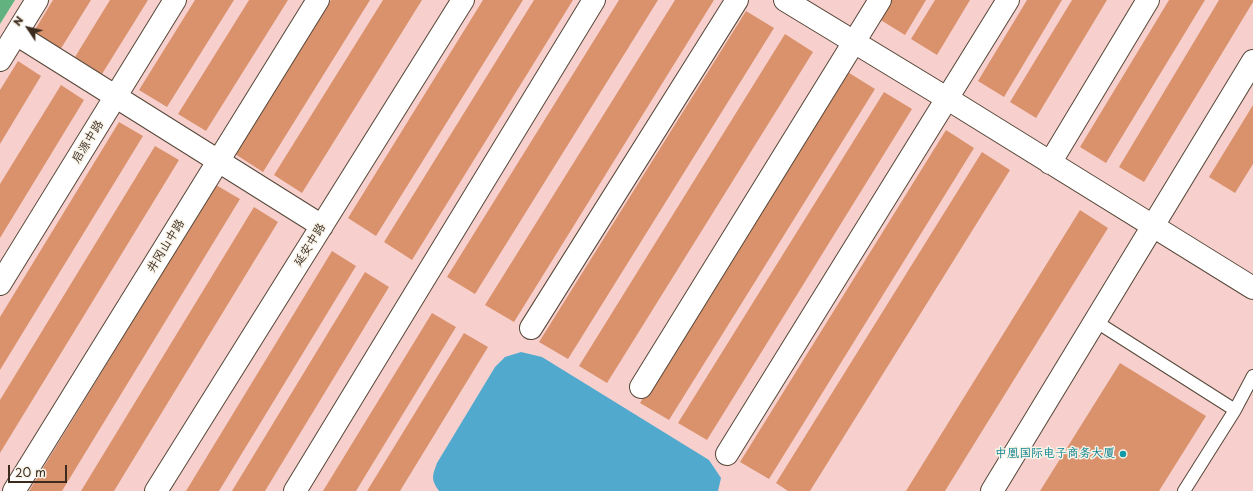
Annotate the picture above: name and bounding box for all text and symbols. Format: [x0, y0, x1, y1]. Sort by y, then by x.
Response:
north arrow [8, 8, 48, 48]
text: N [8, 12, 27, 29]
street label: 启源中路 [69, 118, 107, 166]
street label: 井冈山中路 [144, 217, 188, 275]
street label: 延安中路 [291, 221, 329, 269]
place label: 中凰国际电子商务大厦 [995, 447, 1115, 461]
marker: 中凰国际电子商务大厦 [1118, 449, 1128, 459]
scale bar [10, 457, 69, 483]
text: 20 m [15, 463, 46, 481]

